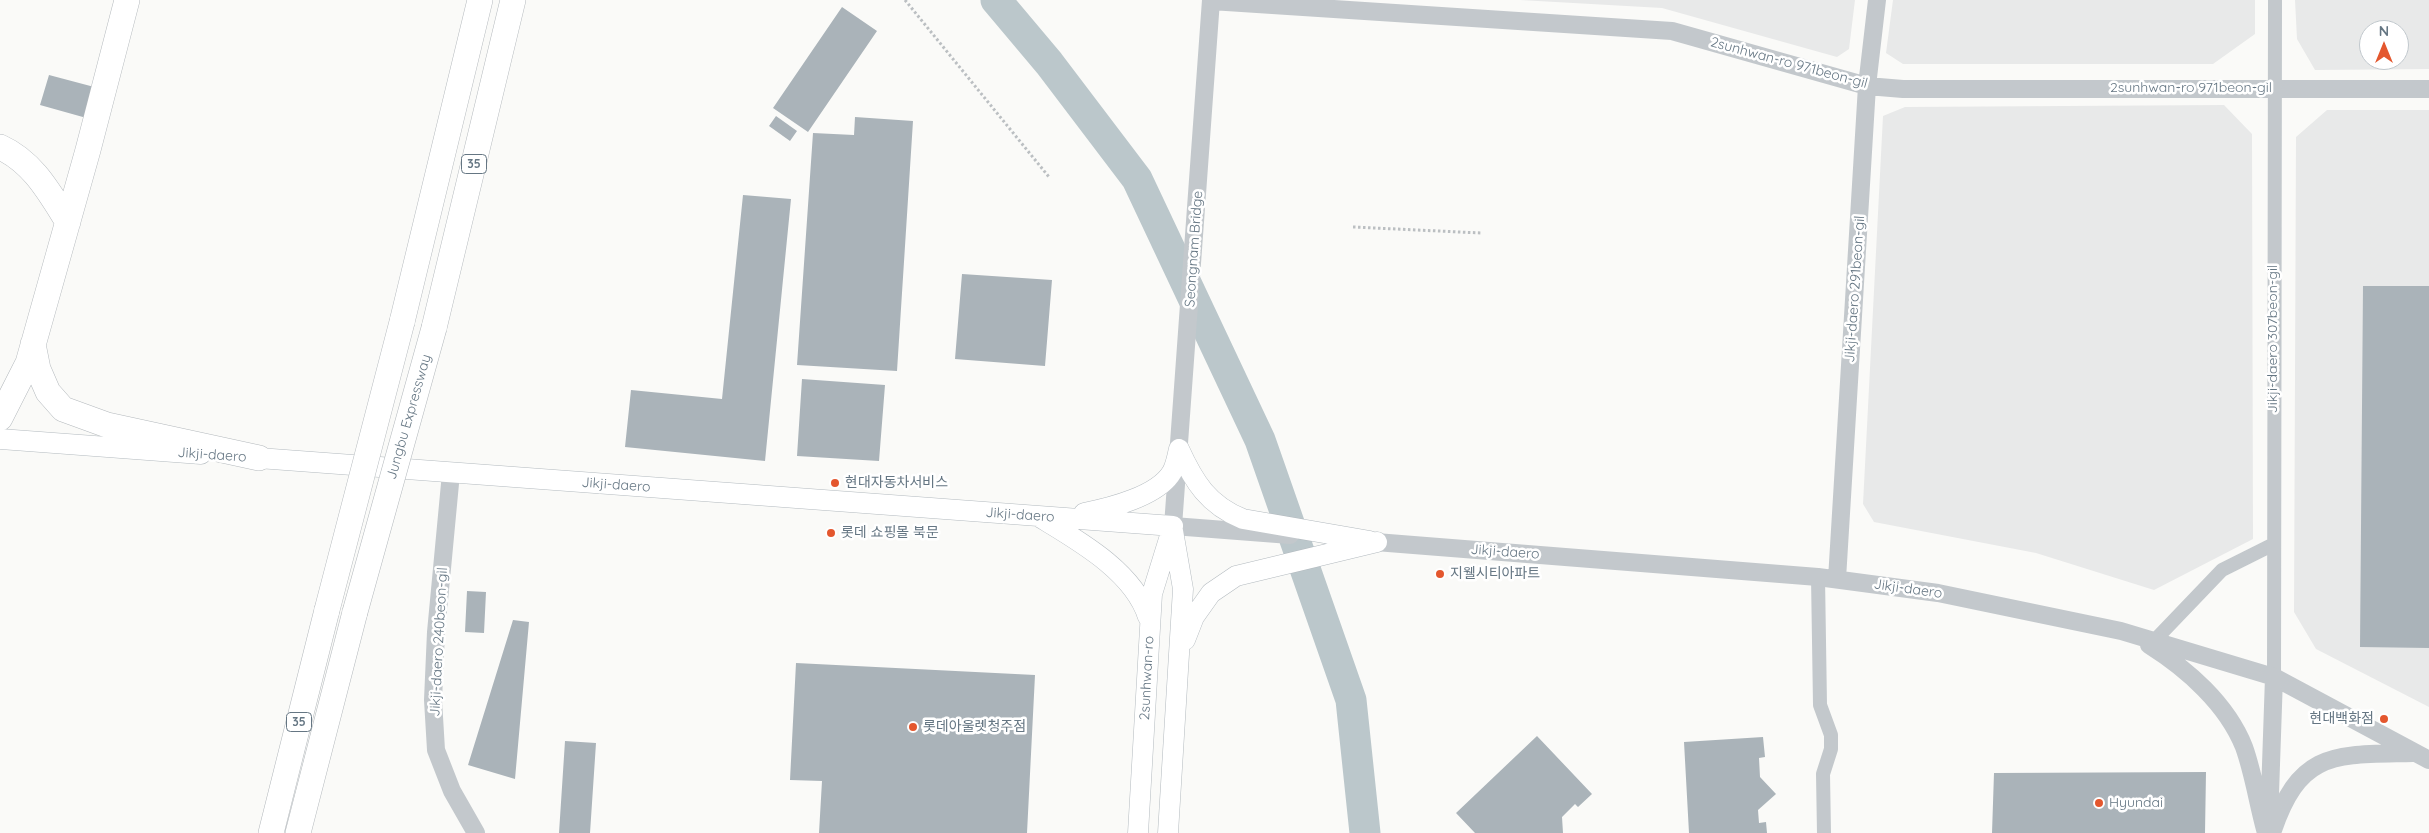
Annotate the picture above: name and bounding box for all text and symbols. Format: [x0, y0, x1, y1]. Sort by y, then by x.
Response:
north arrow [2359, 20, 2409, 70]
text: N [2379, 22, 2389, 40]
street label: 2sunhwan-ro 971beon-gil [1709, 34, 1869, 92]
street label: 2sunhwan-ro 971beon-gil [2110, 80, 2272, 96]
road number: 35 [462, 154, 486, 173]
street label: Seongnam Bridge [1182, 190, 1206, 308]
street label: Jikji-daero 291beon-gil [1841, 215, 1869, 363]
street label: Jikji-daero 307beon-gil [2265, 265, 2281, 413]
street label: Jungbu Expressway [383, 352, 435, 482]
street label: Jikji-daero [177, 444, 247, 466]
street label: Jikji-daero [581, 474, 651, 496]
place label: 현대자동차서비스 [845, 475, 948, 491]
marker: 현대자동차서비스 [829, 477, 841, 489]
street label: Jikji-daero [985, 504, 1055, 526]
place label: 롯데 쇼핑몰 북문 [841, 525, 939, 541]
marker: 롯데 쇼핑몰 북문 [825, 527, 837, 539]
street label: Jikji-daero [1470, 541, 1540, 563]
place label: 지웰시티아파트 [1450, 566, 1540, 582]
street label: Jikji-daero 240beon-gil [427, 567, 451, 717]
marker: 지웰시티아파트 [1434, 568, 1446, 580]
street label: Jikji-daero [1873, 576, 1943, 602]
street label: 2sunhwan-ro [1136, 635, 1158, 721]
place label: 현대백화점 [2310, 711, 2374, 727]
road number: 35 [286, 712, 312, 732]
marker: 현대백화점 [2378, 713, 2390, 725]
place label: 롯데아울렛청주점 [923, 719, 1026, 735]
marker: 롯데아울렛청주점 [907, 721, 919, 733]
place label: Hyundai [2109, 795, 2163, 811]
marker: Hyundai [2093, 797, 2105, 809]

